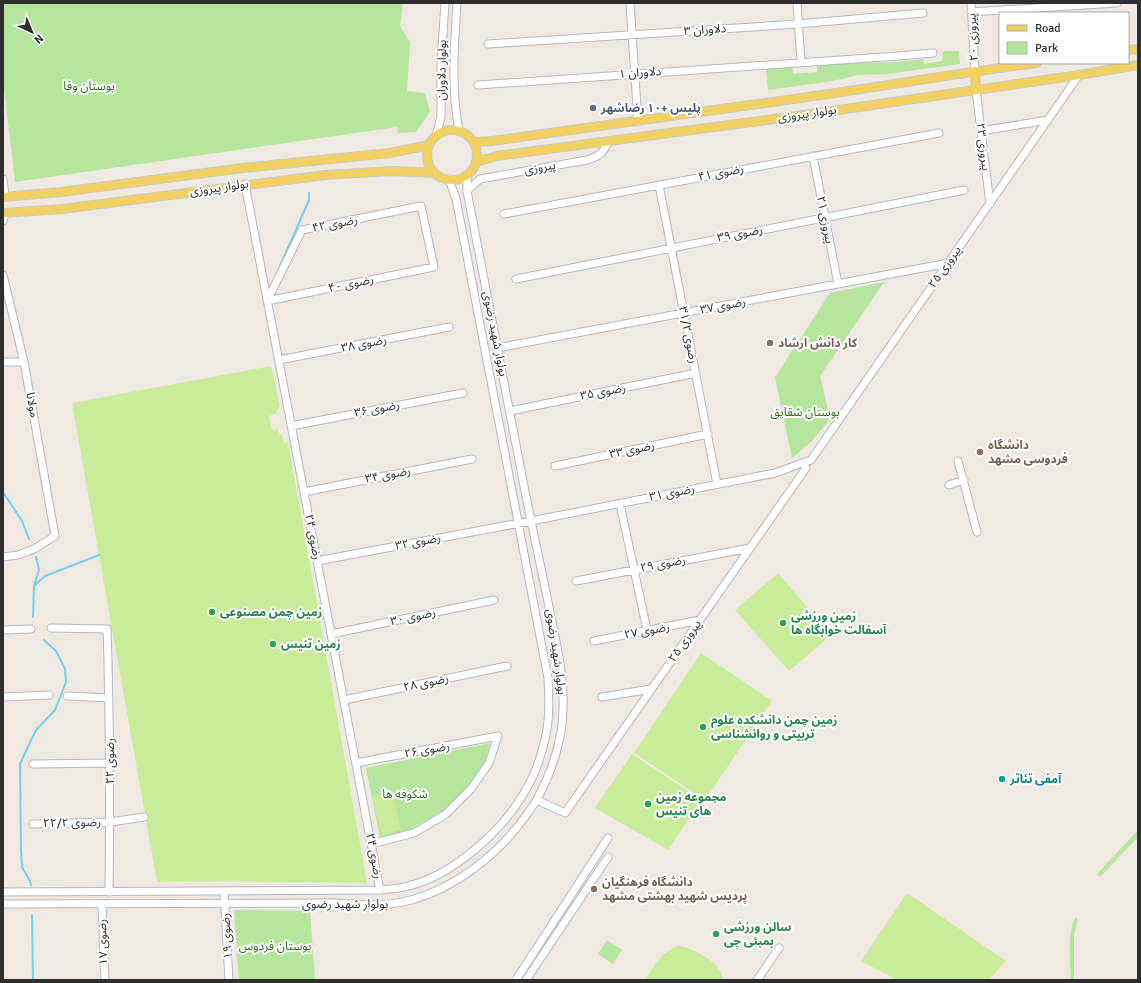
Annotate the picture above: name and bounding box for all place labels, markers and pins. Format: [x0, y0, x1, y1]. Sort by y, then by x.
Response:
place label: پلیس +۱۰ رضاشهر [600, 101, 701, 116]
marker: پلیس +۱۰ رضاشهر [588, 103, 598, 113]
place label: کار دانش ارشاد [778, 336, 858, 351]
marker: کار دانش ارشاد [765, 338, 775, 348]
place label: دانشگاه فردوسی مشهد [988, 438, 1068, 467]
marker: دانشگاه فردوسی مشهد [975, 447, 985, 457]
place label: زمین چمن مصنوعی [220, 605, 322, 620]
marker: زمین چمن مصنوعی [207, 607, 217, 617]
place label: زمین ورزشی آسفالت خوابگاه ها [791, 609, 887, 638]
marker: زمین ورزشی آسفالت خوابگاه ها [778, 618, 788, 628]
place label: زمین تنیس [281, 637, 341, 652]
marker: زمین تنیس [268, 639, 278, 649]
place label: زمین چمن دانشکده علوم تربیتی و روانشناسی [711, 713, 837, 742]
marker: زمین چمن دانشکده علوم تربیتی و روانشناسی [698, 722, 708, 732]
place label: آمفی تئاتر [1009, 772, 1062, 787]
marker: آمفی تئاتر [997, 774, 1007, 784]
place label: مجموعه زمین های تنیس [656, 790, 727, 819]
marker: مجموعه زمین های تنیس [643, 799, 653, 809]
place label: دانشگاه فرهنگیان پردیس شهید بهشتی مشهد [602, 875, 747, 904]
marker: دانشگاه فرهنگیان پردیس شهید بهشتی مشهد [589, 884, 599, 894]
place label: سالن ورزشی بمبئی چی [724, 920, 792, 949]
marker: سالن ورزشی بمبئی چی [711, 929, 721, 939]

